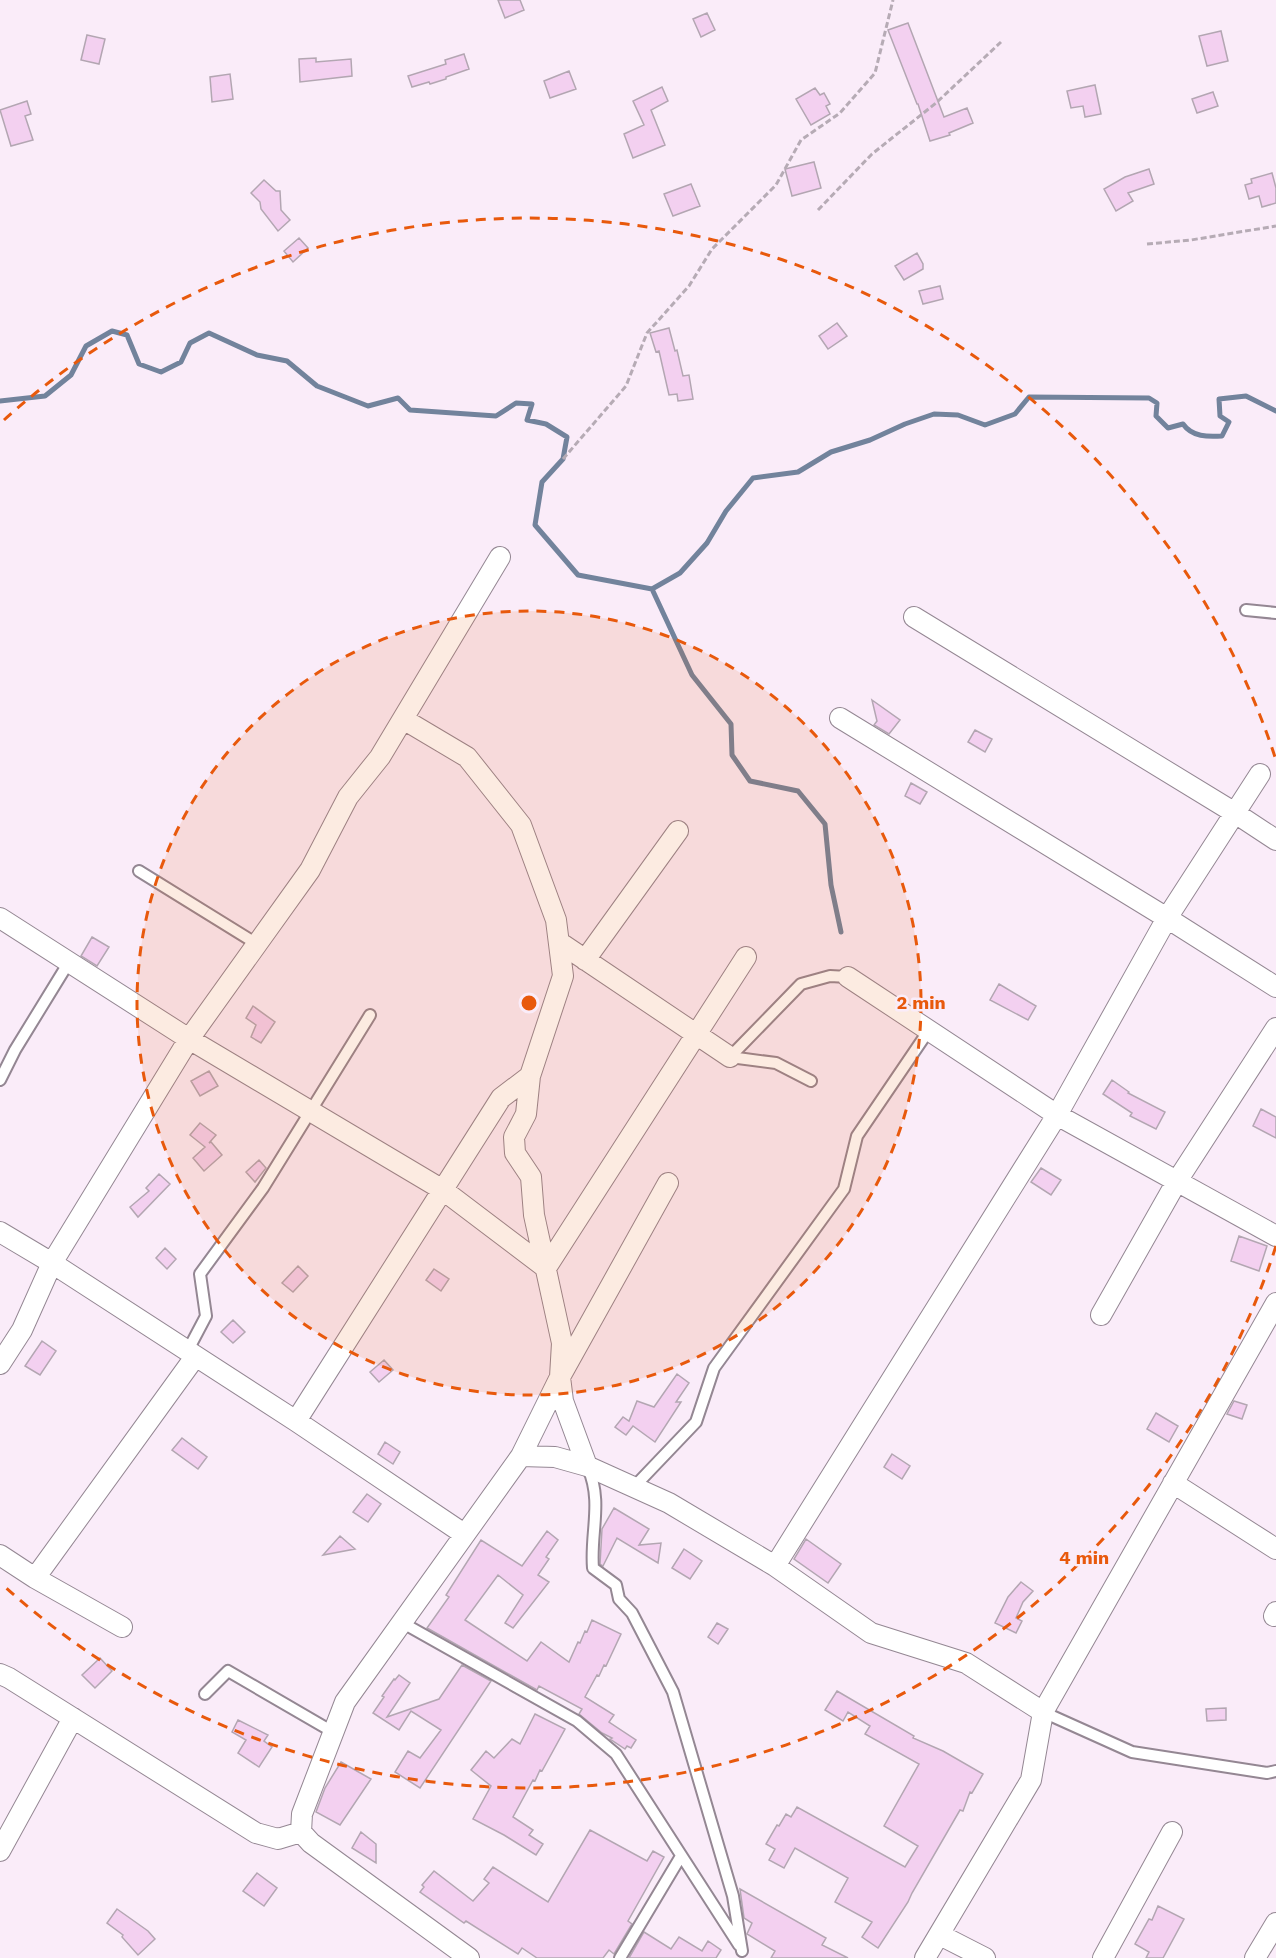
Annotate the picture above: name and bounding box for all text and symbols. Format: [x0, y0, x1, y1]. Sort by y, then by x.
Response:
text: 2 min [896, 992, 946, 1013]
centre of rings [519, 993, 539, 1013]
text: 4 min [1059, 1547, 1109, 1568]

